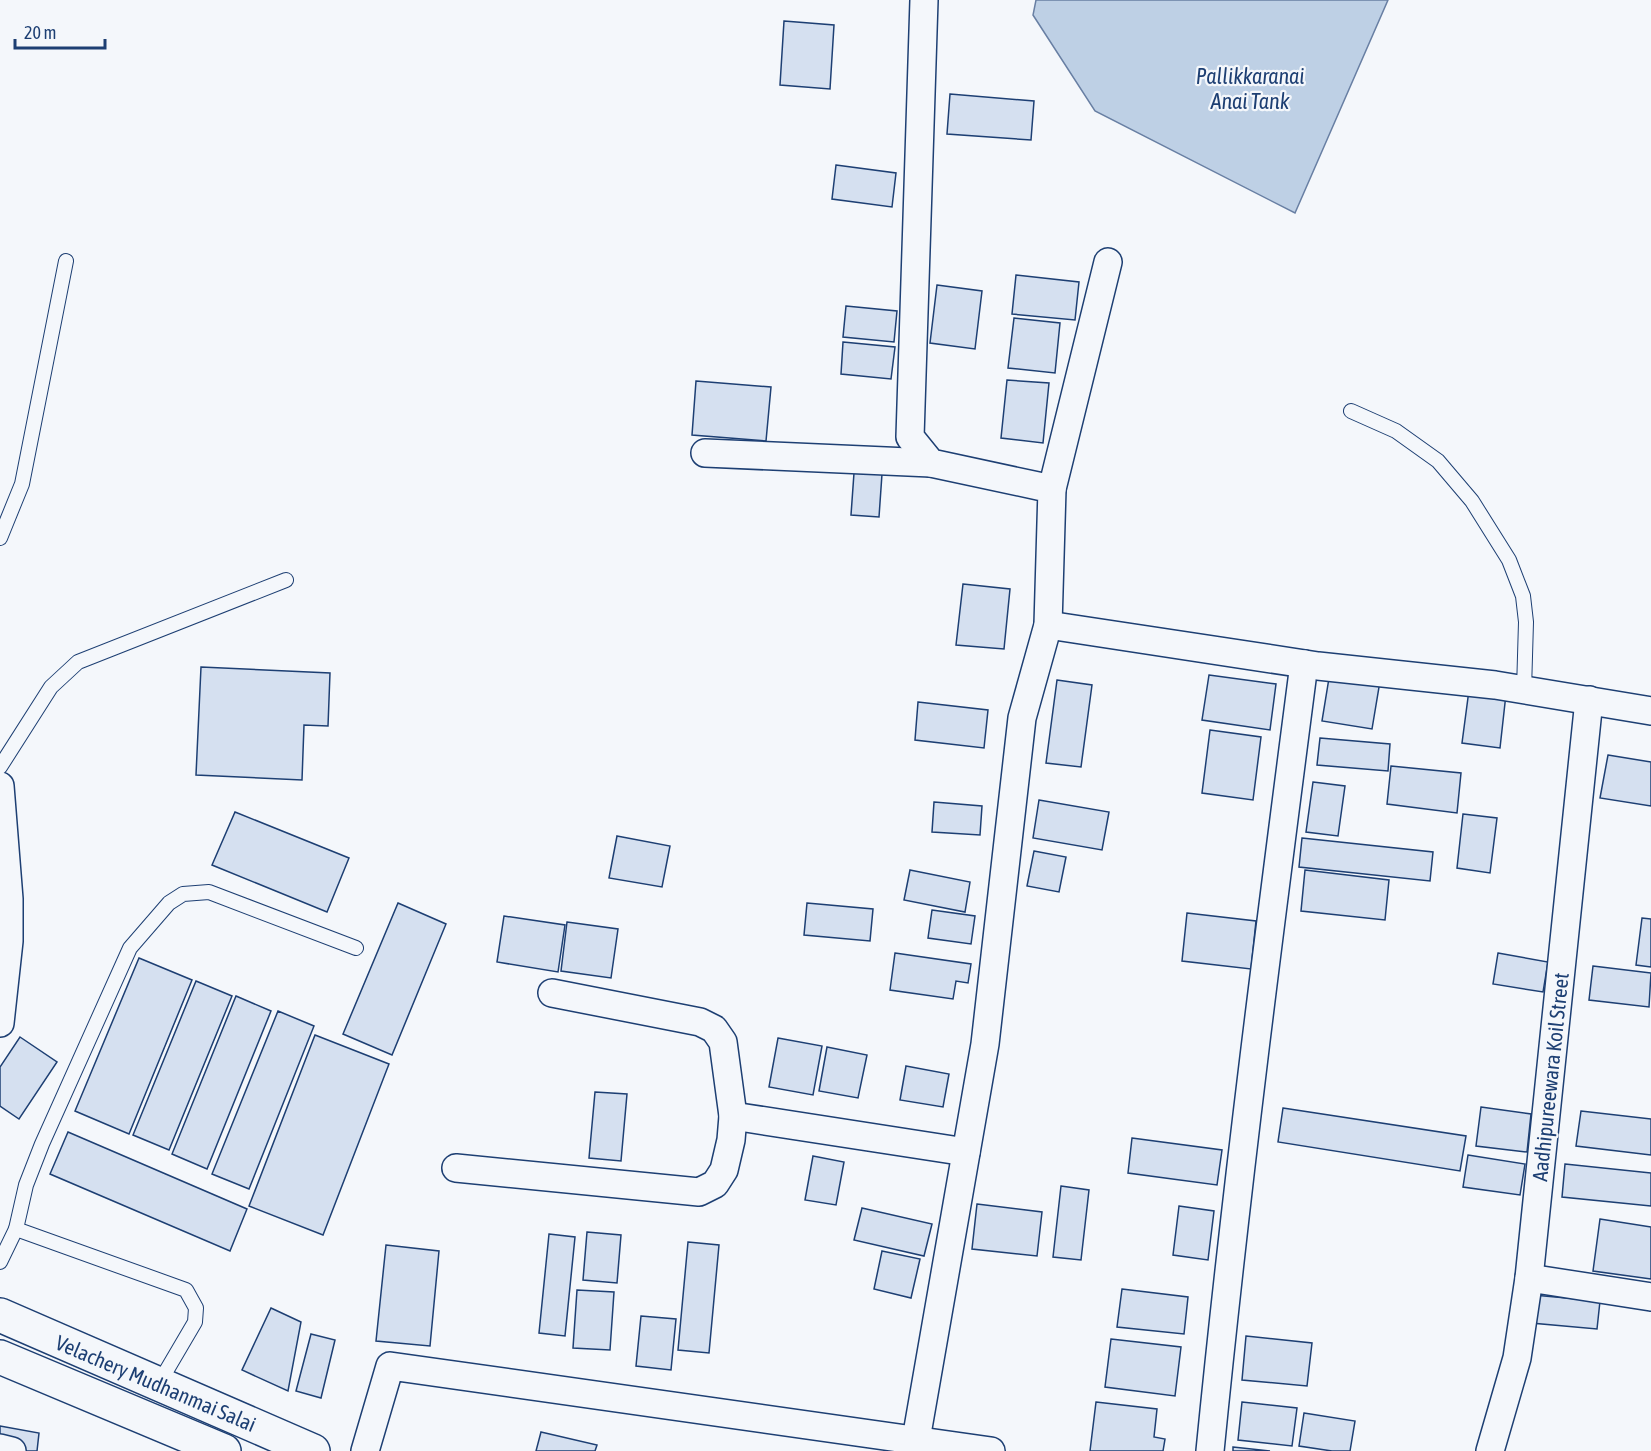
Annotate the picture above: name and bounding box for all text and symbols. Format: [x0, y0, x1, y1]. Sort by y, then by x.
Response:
scale bar [15, 12, 105, 50]
text: 20 m [24, 22, 56, 43]
water label: Pallikkaranai Anai Tank [1196, 63, 1304, 114]
street label: Aadhipureewara Koil Street [1527, 971, 1573, 1183]
street label: Velachery Mudhanmai Salai [52, 1330, 260, 1436]

